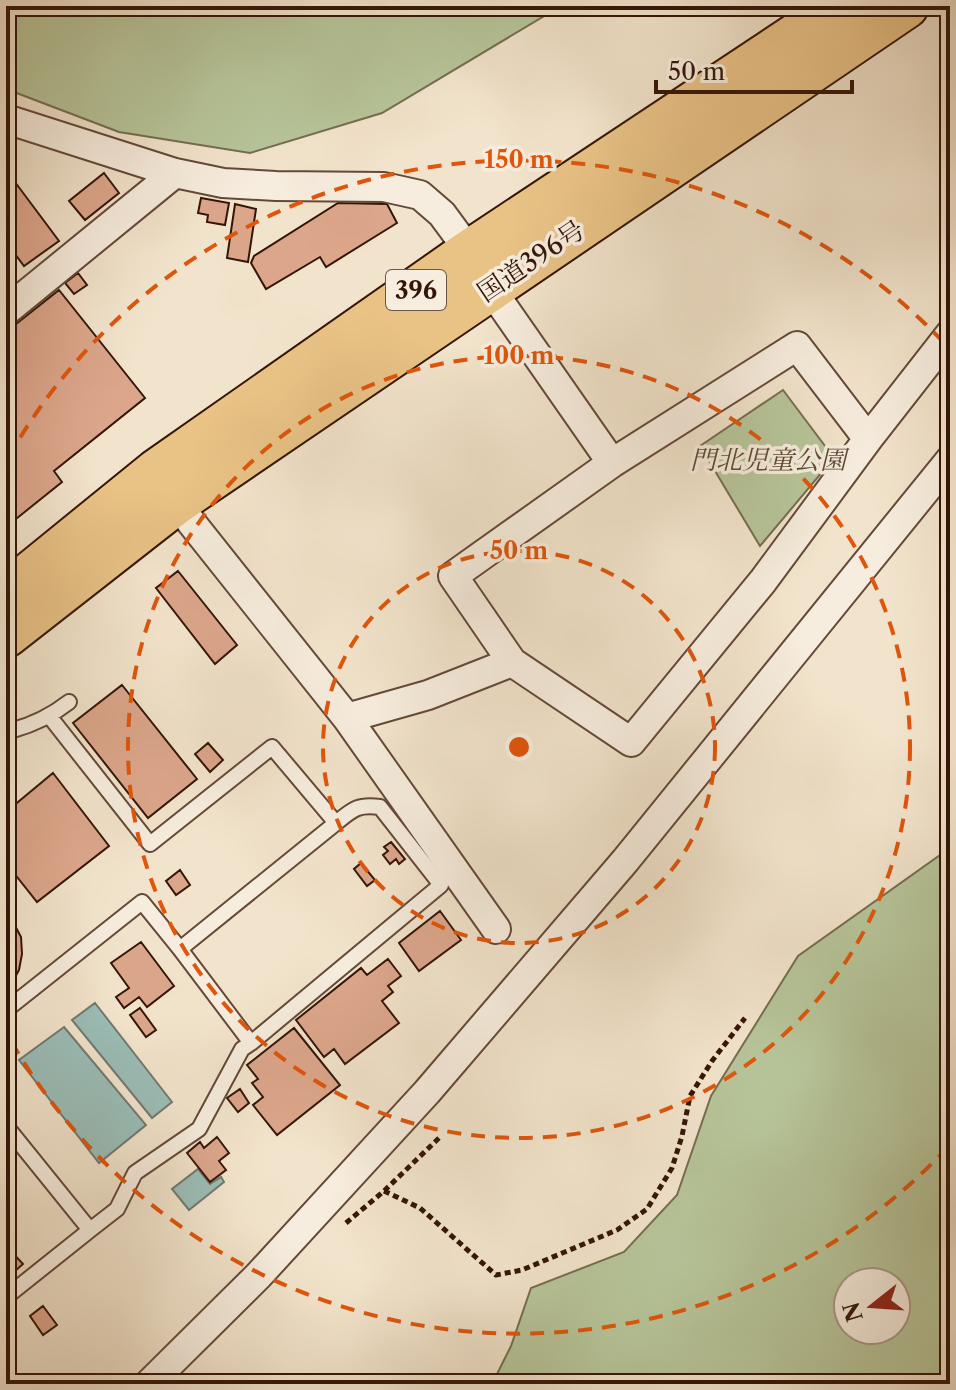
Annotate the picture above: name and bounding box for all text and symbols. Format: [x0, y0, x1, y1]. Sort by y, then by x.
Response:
scale bar [656, 44, 852, 94]
text: 50 m [668, 57, 725, 86]
text: 150 m [484, 145, 554, 174]
street label: 国道396号 [471, 213, 591, 309]
road number: 396 [386, 270, 446, 310]
text: 100 m [483, 341, 555, 370]
park label: 門北児童公園 [690, 444, 850, 476]
text: 50 m [490, 536, 548, 565]
centre of rings [505, 733, 533, 761]
north arrow [832, 1266, 912, 1346]
text: N [838, 1299, 869, 1325]

